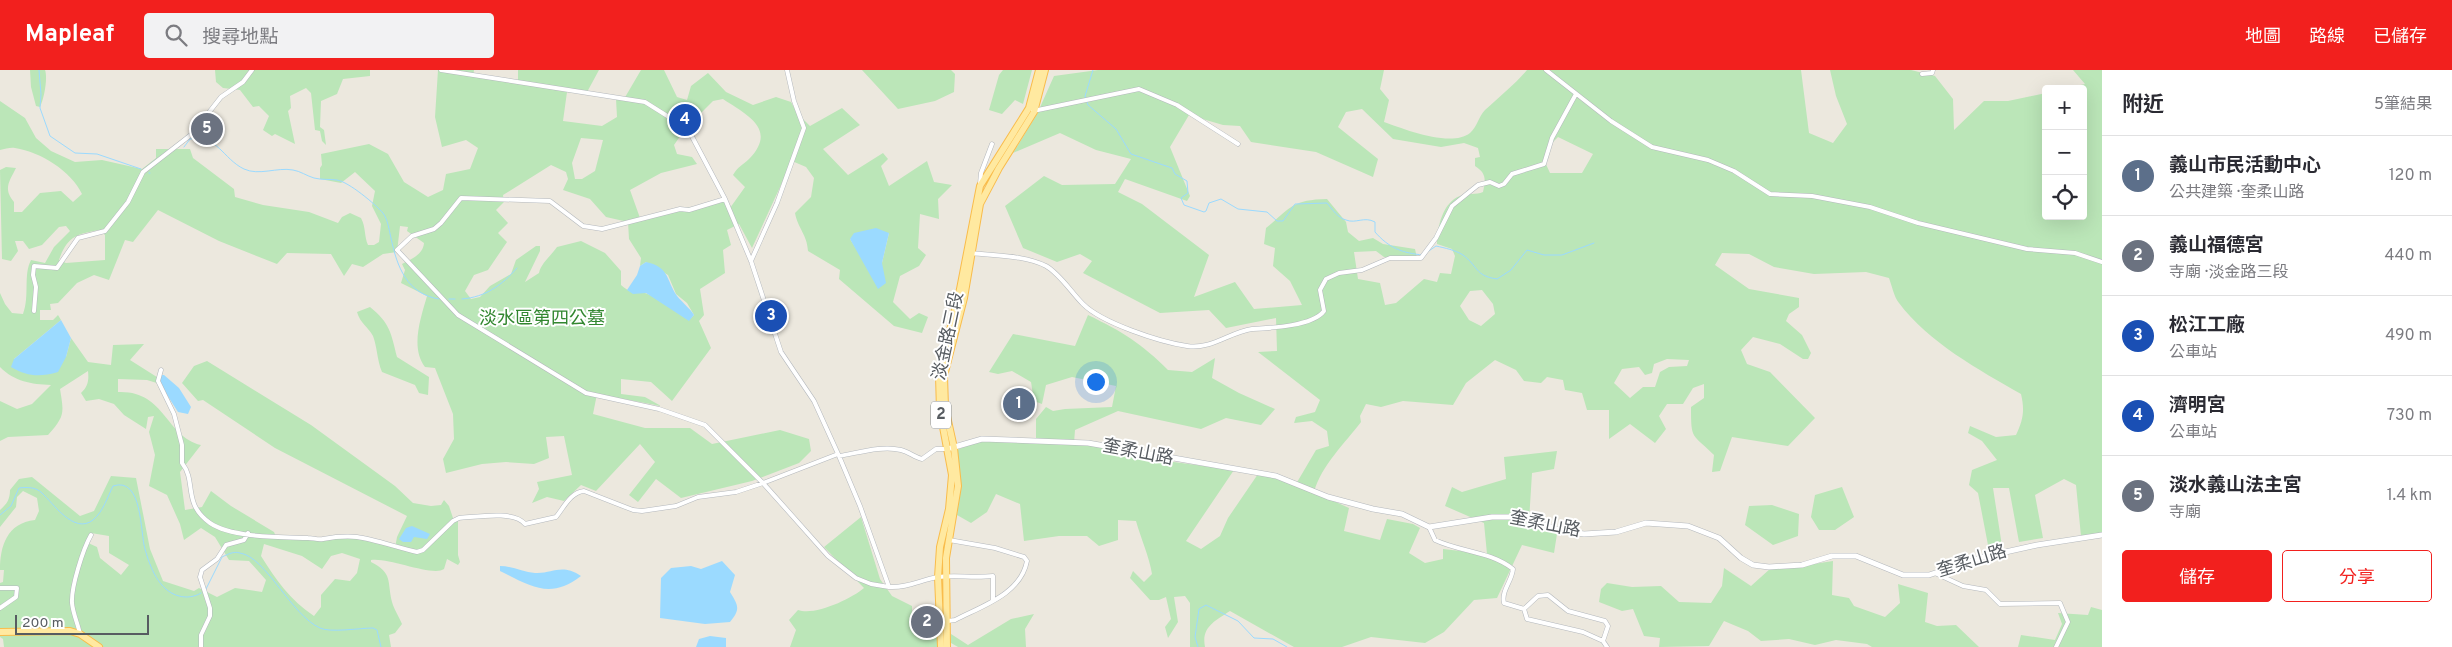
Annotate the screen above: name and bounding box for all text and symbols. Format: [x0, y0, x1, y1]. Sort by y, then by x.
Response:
search box [144, 13, 494, 58]
text: Mapleaf [25, 20, 114, 50]
icon: search [162, 21, 190, 49]
text: 搜尋地點 [202, 26, 278, 50]
text: 地圖 [2245, 26, 2281, 49]
text: 路線 [2309, 26, 2345, 49]
text: 已儲存 [2373, 26, 2427, 49]
map controls [2042, 85, 2087, 220]
button: + [2042, 85, 2087, 130]
text: 附近 [2122, 92, 2164, 119]
text: 5筆結果 [2374, 95, 2432, 115]
pin: 4 [669, 101, 701, 139]
pin: 5 [191, 110, 223, 148]
button: − [2042, 130, 2087, 175]
text: 義山市民活動中心 [2169, 154, 2321, 178]
text: 1 [2135, 166, 2141, 186]
text: 120 m [2389, 166, 2432, 186]
button: locate [2042, 175, 2087, 220]
text: 公共建築 · 奎柔山路 [2169, 183, 2305, 203]
text: 義山福德宮 [2169, 234, 2264, 258]
text: 2 [2133, 246, 2143, 266]
text: 440 m [2385, 246, 2432, 266]
text: 寺廟 · 淡金路三段 [2169, 263, 2289, 283]
street label: 淡金路三段 [928, 290, 970, 382]
pin: 3 [755, 297, 787, 335]
park label: 淡水區第四公墓 [479, 308, 605, 331]
text: 松江工廠 [2169, 314, 2245, 338]
text: 3 [2133, 326, 2143, 346]
text: 490 m [2385, 326, 2432, 346]
text: 公車站 [2169, 343, 2217, 363]
your location [1083, 369, 1109, 395]
pin: 1 [1003, 385, 1035, 423]
text: 濟明宮 [2169, 394, 2226, 418]
road number: 2 [931, 402, 951, 428]
text: 4 [2133, 406, 2143, 426]
text: 730 m [2387, 406, 2432, 426]
text: 公車站 [2169, 423, 2217, 443]
street label: 奎柔山路 [1100, 435, 1176, 471]
text: 淡水義山法主宮 [2169, 474, 2302, 498]
text: 5 [2133, 486, 2143, 506]
text: 1.4 km [2387, 486, 2432, 506]
text: 寺廟 [2169, 503, 2201, 523]
street label: 奎柔山路 [1507, 507, 1583, 543]
street label: 奎柔山路 [1934, 540, 2010, 584]
button: 儲存 [2122, 550, 2272, 602]
button: 分享 [2282, 550, 2432, 602]
pin: 2 [911, 603, 943, 641]
scale bar [15, 612, 149, 635]
text: 200 m [22, 615, 64, 632]

